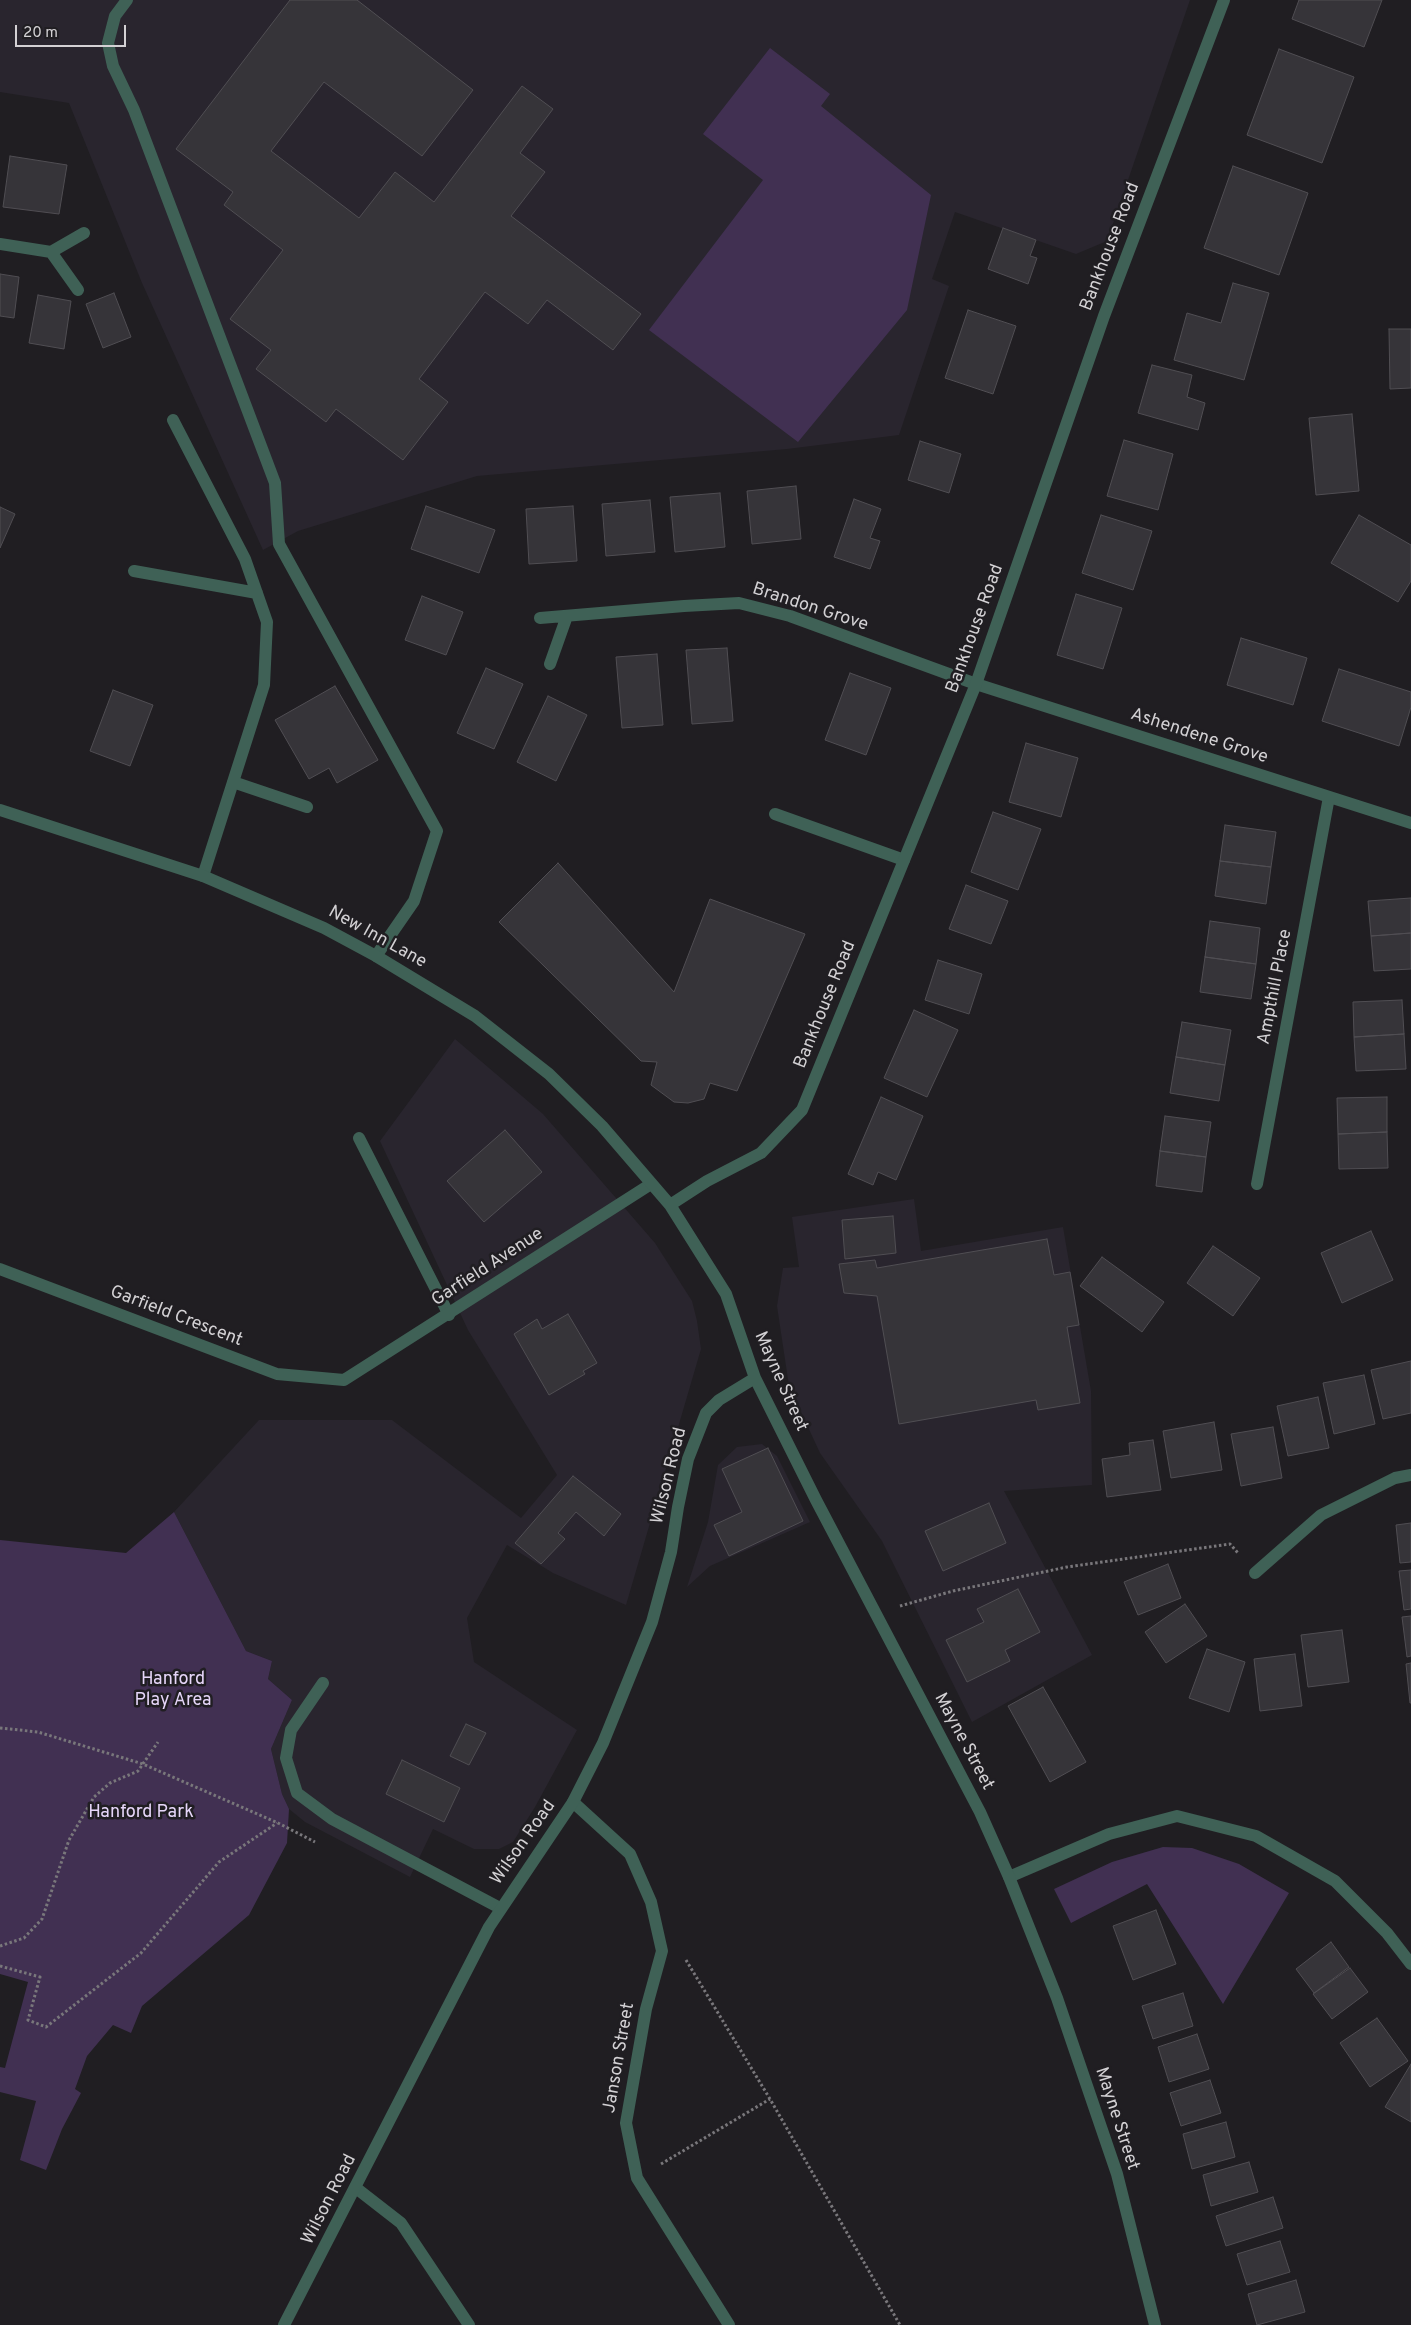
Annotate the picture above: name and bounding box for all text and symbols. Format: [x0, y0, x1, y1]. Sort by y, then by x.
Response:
scale bar [18, 15, 129, 47]
text: 20 m [23, 24, 58, 43]
street label: Bankhouse Road [1077, 180, 1145, 314]
street label: Bankhouse Road [943, 562, 1009, 696]
street label: Brandon Grove [749, 579, 871, 637]
street label: Ashendene Grove [1128, 705, 1270, 769]
street label: New Inn Lane [324, 902, 430, 974]
street label: Ampthill Place [1254, 927, 1298, 1047]
street label: Bankhouse Road [791, 938, 861, 1072]
street label: Garfield Avenue [428, 1224, 548, 1312]
street label: Garfield Crescent [107, 1282, 245, 1352]
street label: Mayne Street [748, 1329, 812, 1435]
street label: Wilson Road [648, 1426, 692, 1526]
park label: Hanford Play Area [134, 1669, 212, 1712]
street label: Mayne Street [928, 1690, 998, 1794]
street label: Wilson Road [487, 1796, 561, 1890]
park label: Hanford Park [88, 1802, 194, 1824]
street label: Janson Street [600, 2001, 640, 2115]
street label: Mayne Street [1089, 2065, 1143, 2173]
street label: Wilson Road [298, 2151, 362, 2249]

